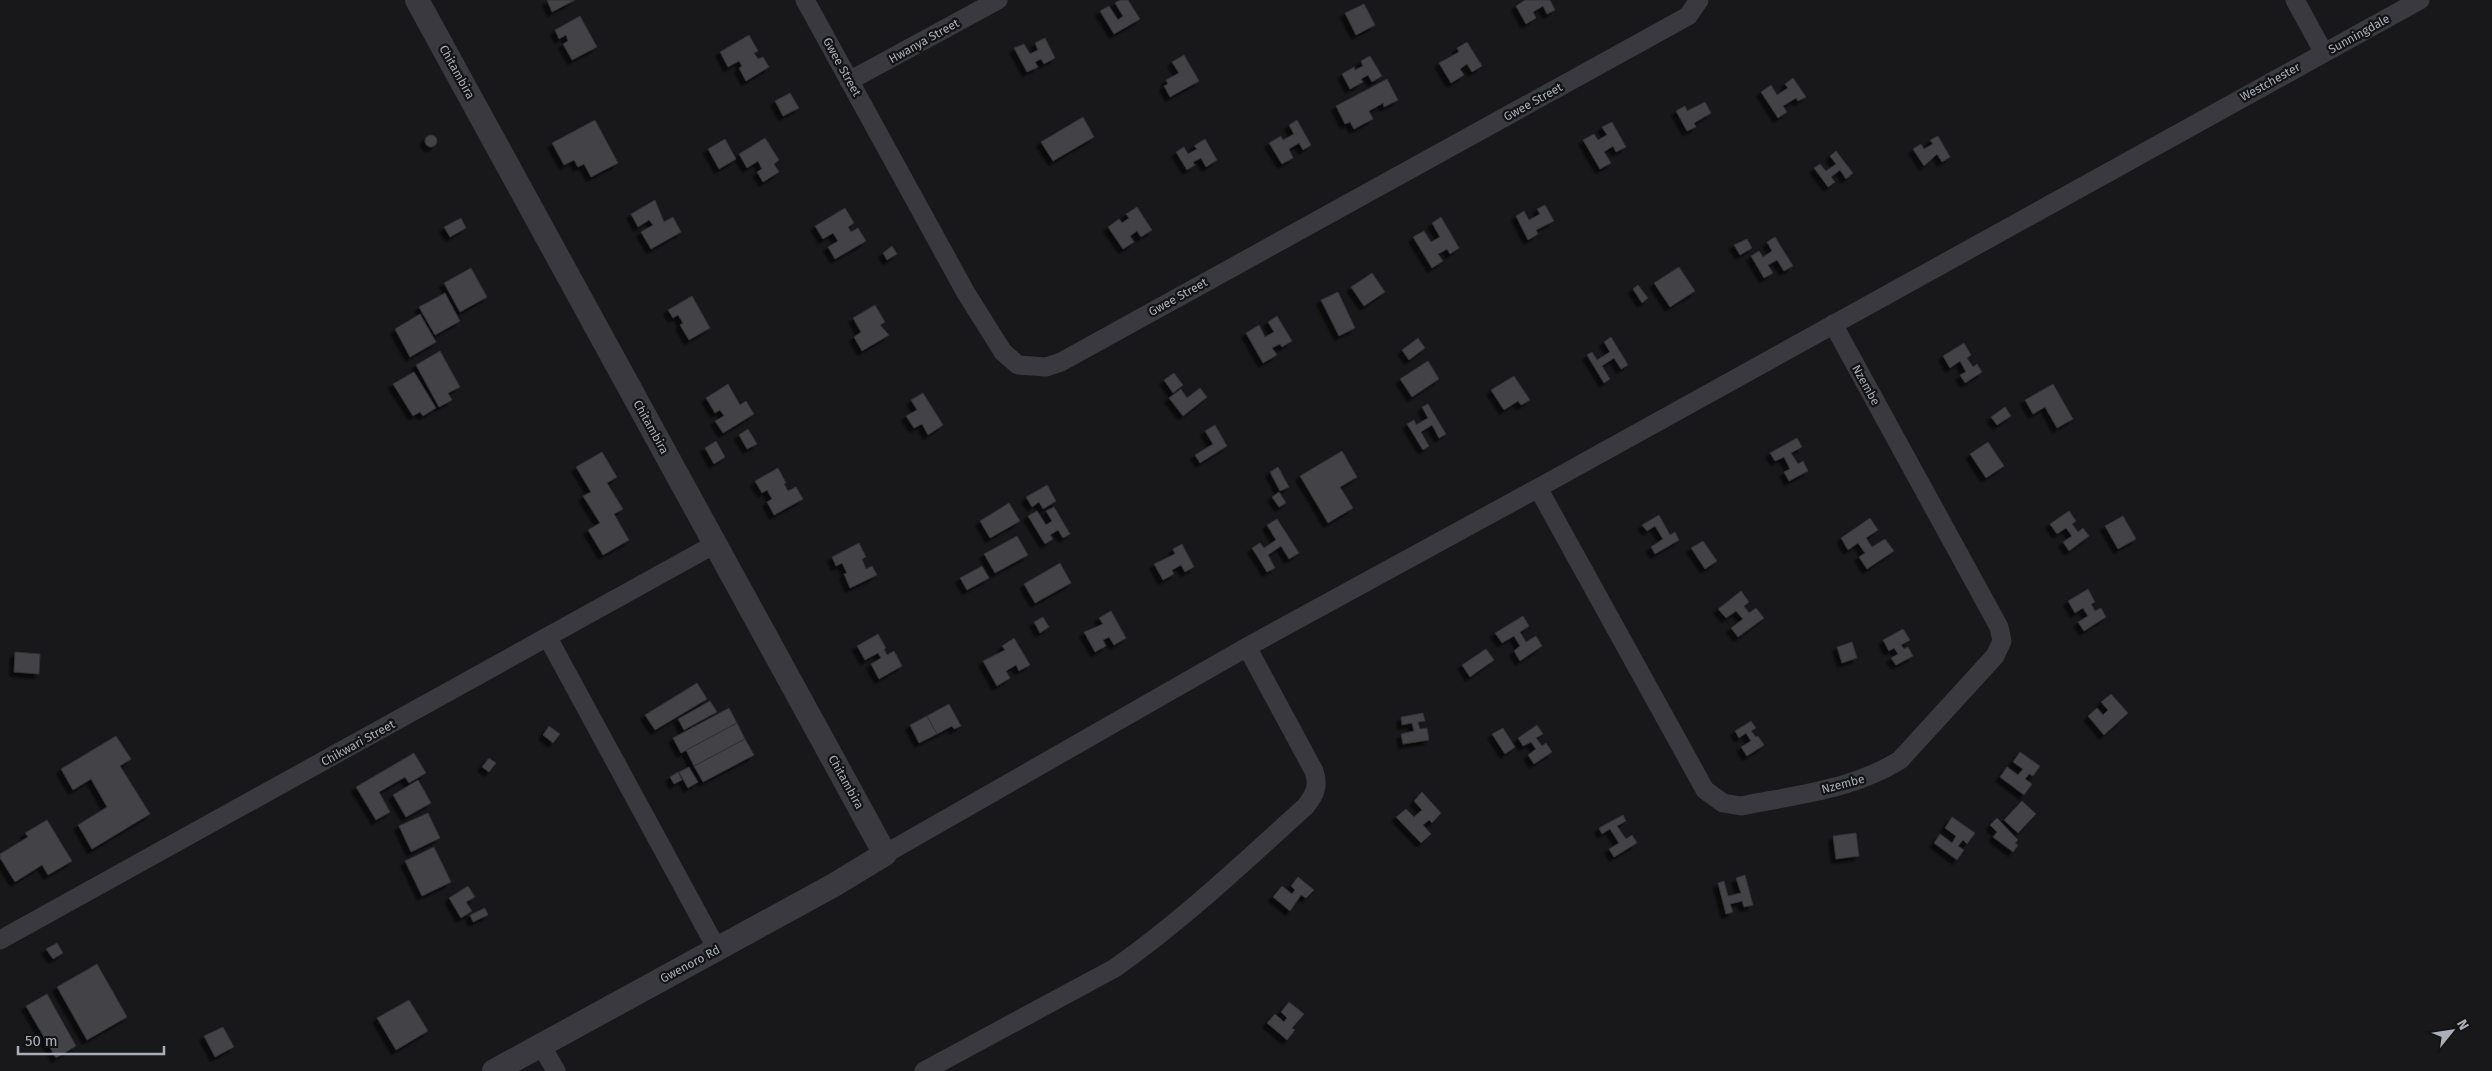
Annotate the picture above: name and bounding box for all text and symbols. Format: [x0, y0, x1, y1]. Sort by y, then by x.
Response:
street label: Sunningdale [2326, 11, 2392, 57]
street label: Hwanya Street [886, 16, 962, 66]
street label: Gwee Street [820, 35, 864, 99]
street label: Chitambira [436, 43, 478, 101]
street label: Westchester [2238, 60, 2303, 104]
street label: Gwee Street [1501, 80, 1565, 124]
street label: Gwee Street [1146, 275, 1210, 319]
street label: Nzembe [1849, 362, 1883, 408]
street label: Chitambira [630, 398, 672, 456]
street label: Chikwari Street [319, 717, 398, 769]
street label: Chitambira [825, 753, 867, 811]
street label: Nzembe [1820, 772, 1866, 796]
street label: Gwenoro Rd [658, 942, 722, 986]
north arrow [2427, 1006, 2477, 1056]
text: N [2453, 1016, 2473, 1033]
scale bar [18, 1024, 164, 1056]
text: 50 m [25, 1032, 58, 1050]

